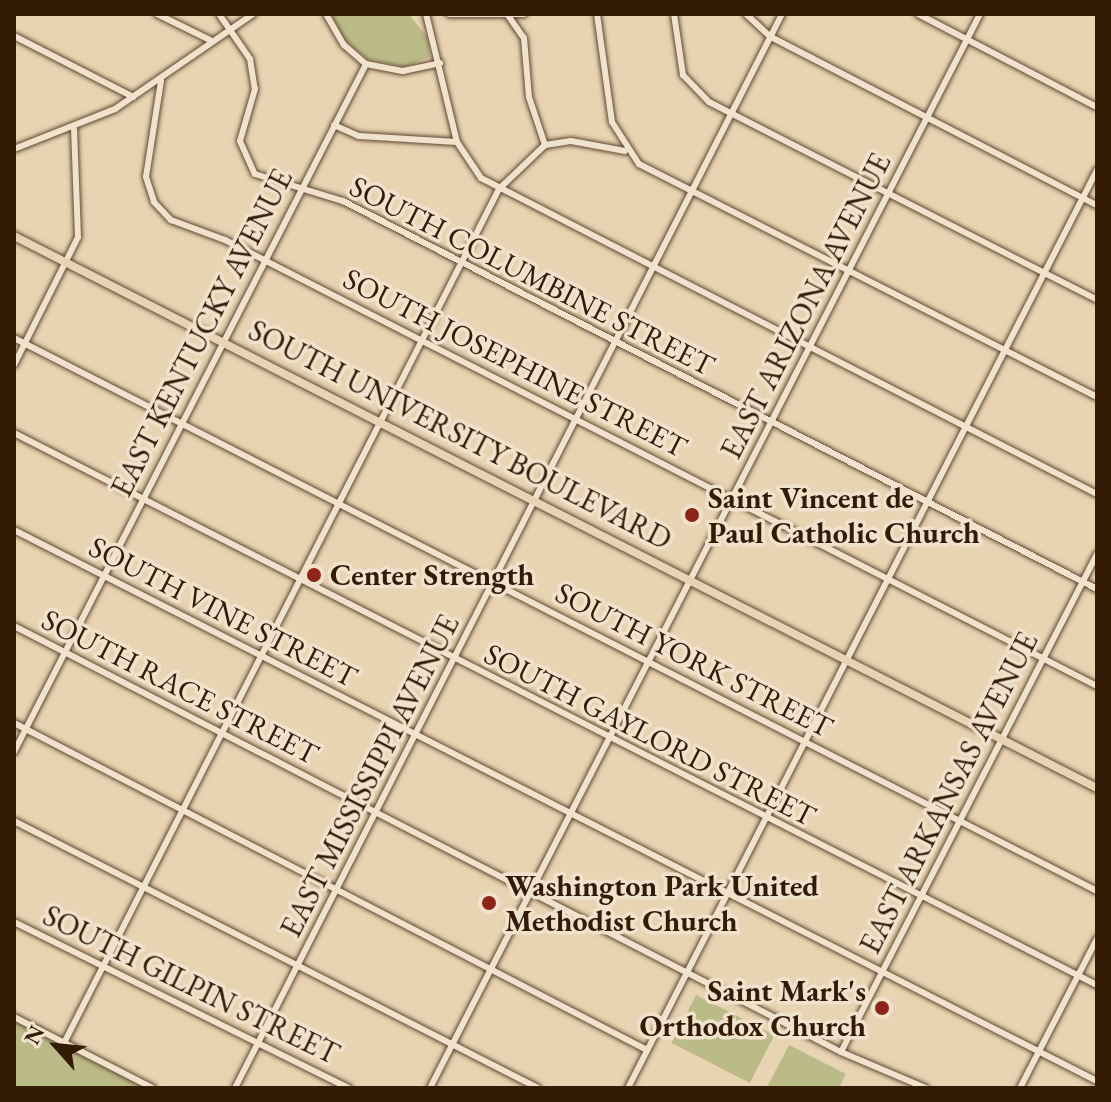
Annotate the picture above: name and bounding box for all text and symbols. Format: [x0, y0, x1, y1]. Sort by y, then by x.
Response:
street label: EAST ARIZONA AVENUE [713, 147, 899, 465]
street label: EAST KENTUCKY AVENUE [104, 163, 300, 503]
street label: SOUTH COLUMBINE STREET [344, 168, 720, 384]
street label: SOUTH JOSEPHINE STREET [337, 261, 693, 465]
street label: SOUTH UNIVERSITY BOULEVARD [243, 312, 677, 558]
place label: Saint Vincent de Paul Catholic Church [708, 480, 980, 550]
marker: Saint Vincent de Paul Catholic Church [683, 506, 701, 524]
street label: SOUTH VINE STREET [83, 529, 363, 695]
place label: Center Strength [330, 557, 534, 593]
marker: Center Strength [305, 566, 323, 584]
street label: SOUTH YORK STREET [549, 574, 839, 746]
street label: SOUTH RACE STREET [36, 602, 324, 772]
street label: EAST MISSISSIPPI AVENUE [273, 609, 467, 943]
street label: EAST ARKANSAS AVENUE [852, 626, 1046, 960]
street label: SOUTH GAYLORD STREET [478, 636, 822, 834]
place label: Washington Park United Methodist Church [505, 868, 819, 938]
marker: Washington Park United Methodist Church [480, 894, 498, 912]
street label: SOUTH GILPIN STREET [37, 898, 345, 1072]
place label: Saint Mark's Orthodox Church [640, 973, 866, 1044]
marker: Saint Mark's Orthodox Church [873, 999, 891, 1017]
north arrow [16, 1006, 96, 1086]
text: N [17, 1020, 51, 1049]

